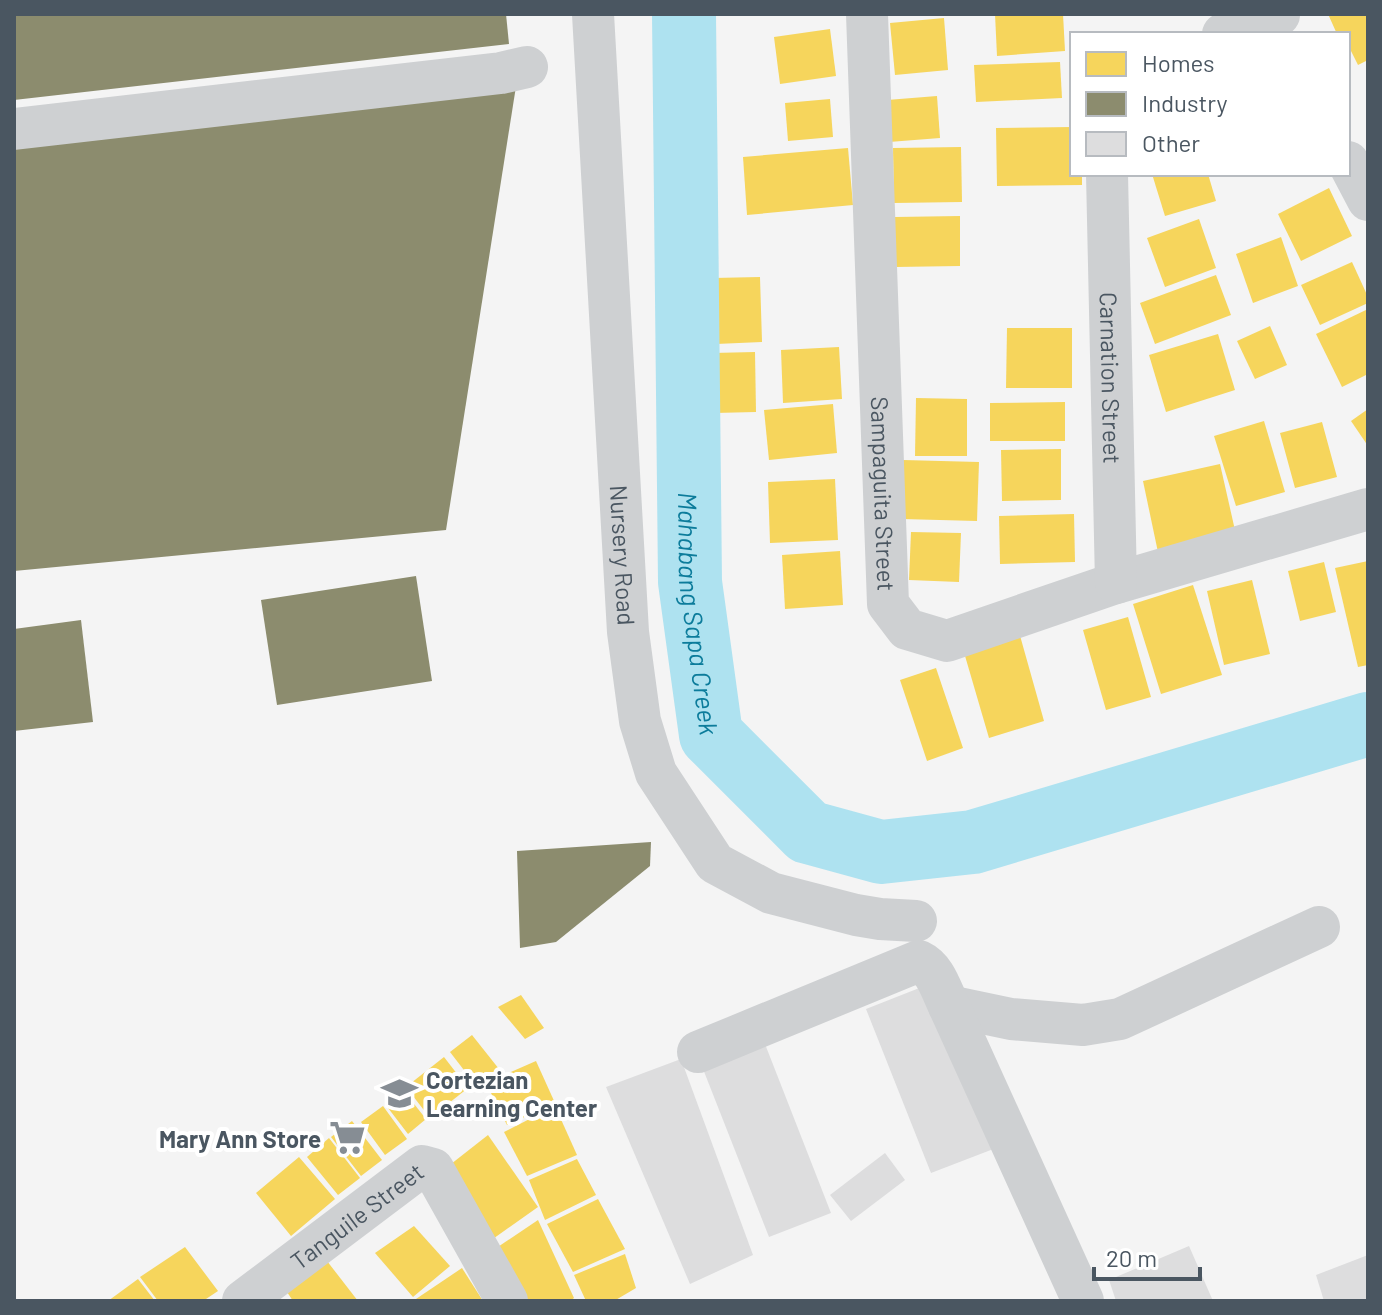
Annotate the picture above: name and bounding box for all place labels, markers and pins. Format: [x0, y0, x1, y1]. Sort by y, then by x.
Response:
place label: Cortezian Learning Center [426, 1065, 597, 1122]
school or university icon: Cortezian Learning Center [381, 1074, 419, 1112]
supermarket icon: Mary Ann Store [328, 1119, 366, 1157]
place label: Mary Ann Store [159, 1124, 321, 1153]

